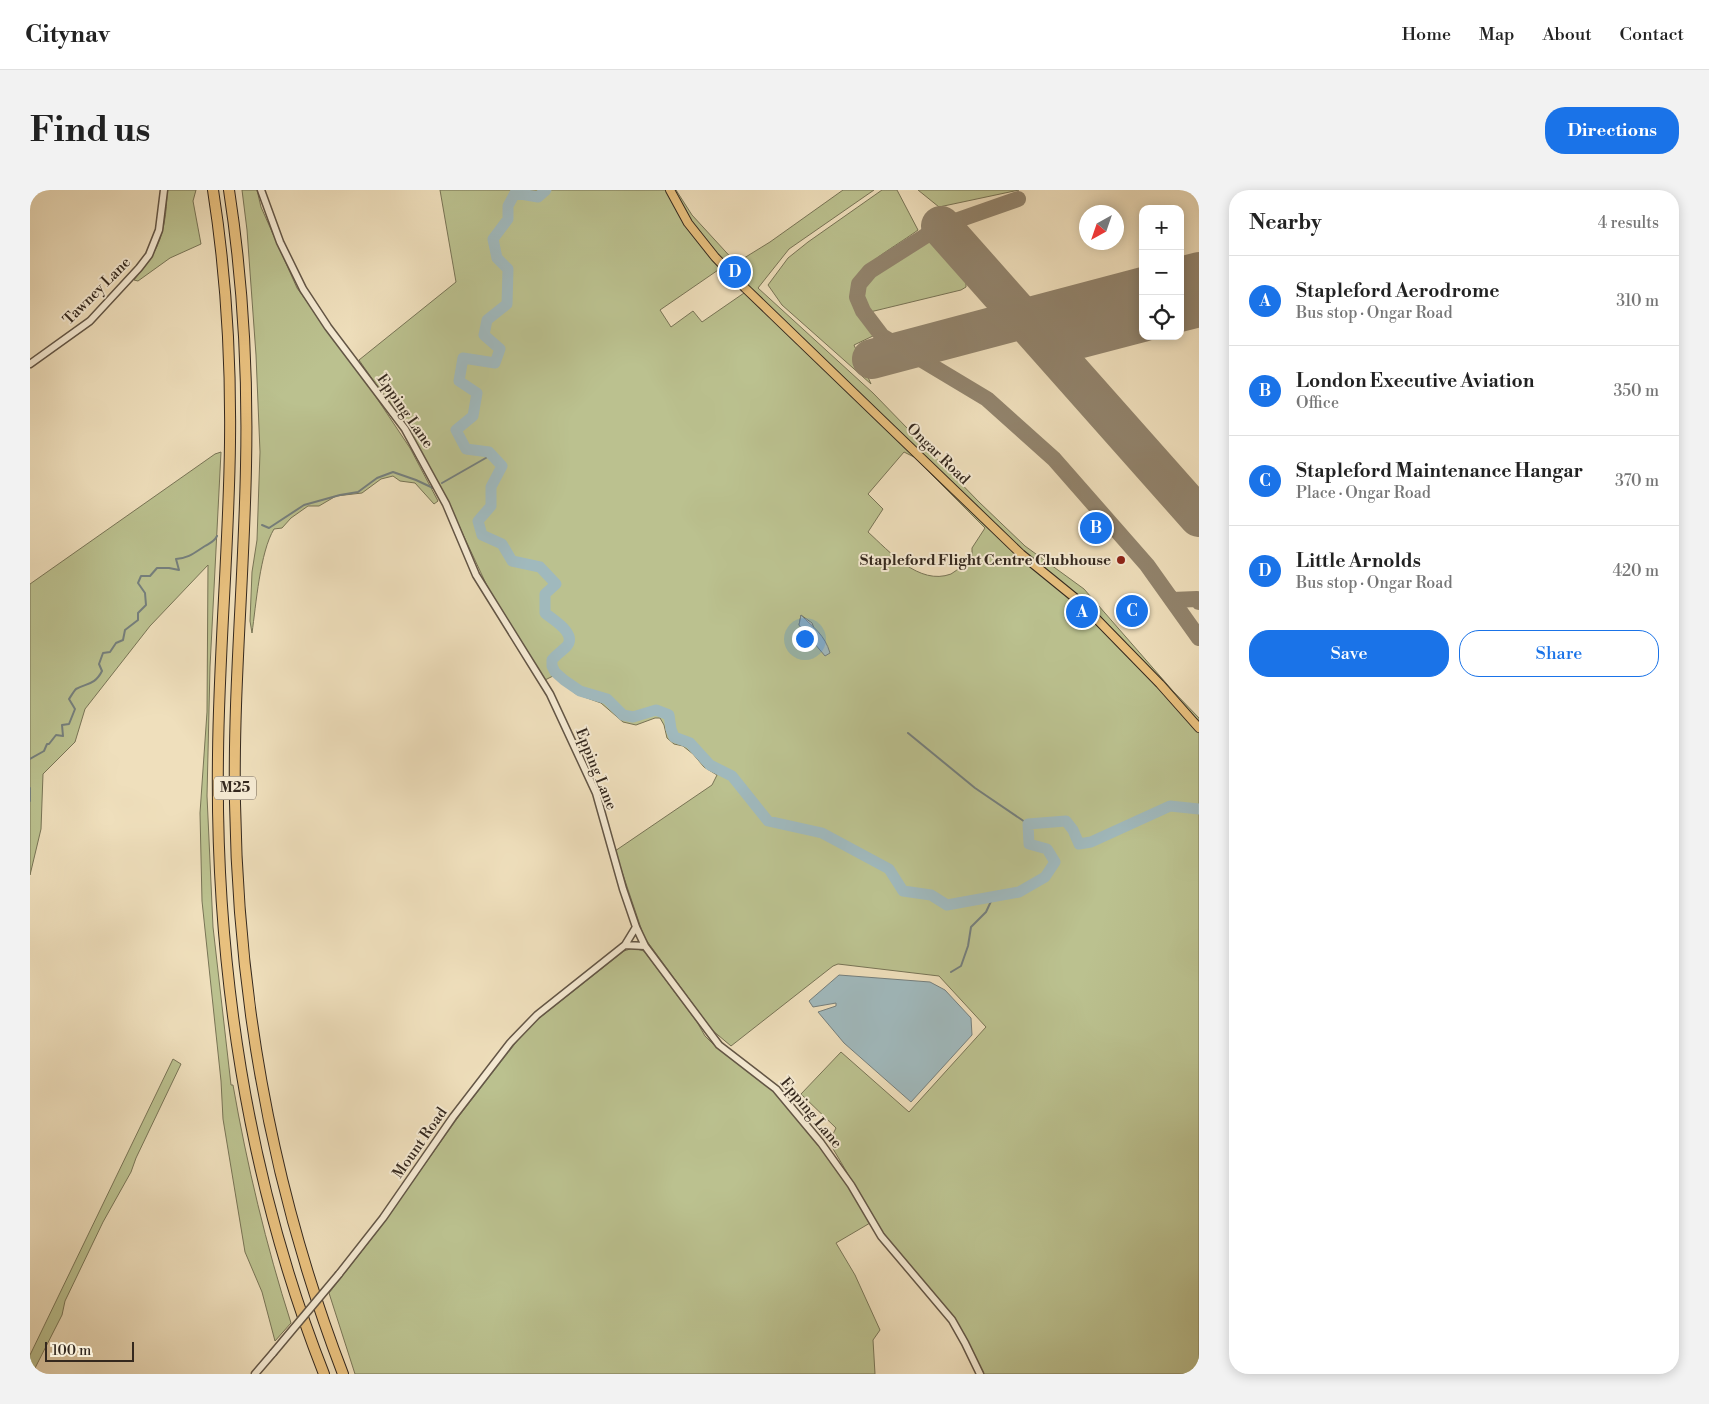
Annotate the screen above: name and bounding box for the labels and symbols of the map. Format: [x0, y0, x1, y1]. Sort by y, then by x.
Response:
north arrow [1079, 205, 1124, 250]
street label: Tawney Lane [59, 253, 135, 329]
pin: D [719, 253, 751, 291]
street label: Epping Lane [372, 370, 438, 452]
street label: Ongar Road [902, 419, 974, 489]
pin: B [1080, 509, 1112, 547]
place label: Stapleford Flight Centre Clubhouse [860, 551, 1111, 570]
marker: Stapleford Flight Centre Clubhouse [1115, 554, 1127, 566]
pin: C [1116, 592, 1148, 630]
pin: A [1066, 593, 1098, 631]
your location [792, 626, 818, 652]
street label: Epping Lane [571, 725, 621, 813]
road number: M25 [214, 776, 256, 800]
street label: Epping Lane [776, 1074, 846, 1152]
street label: Mount Road [389, 1103, 452, 1182]
scale bar [45, 1339, 134, 1362]

